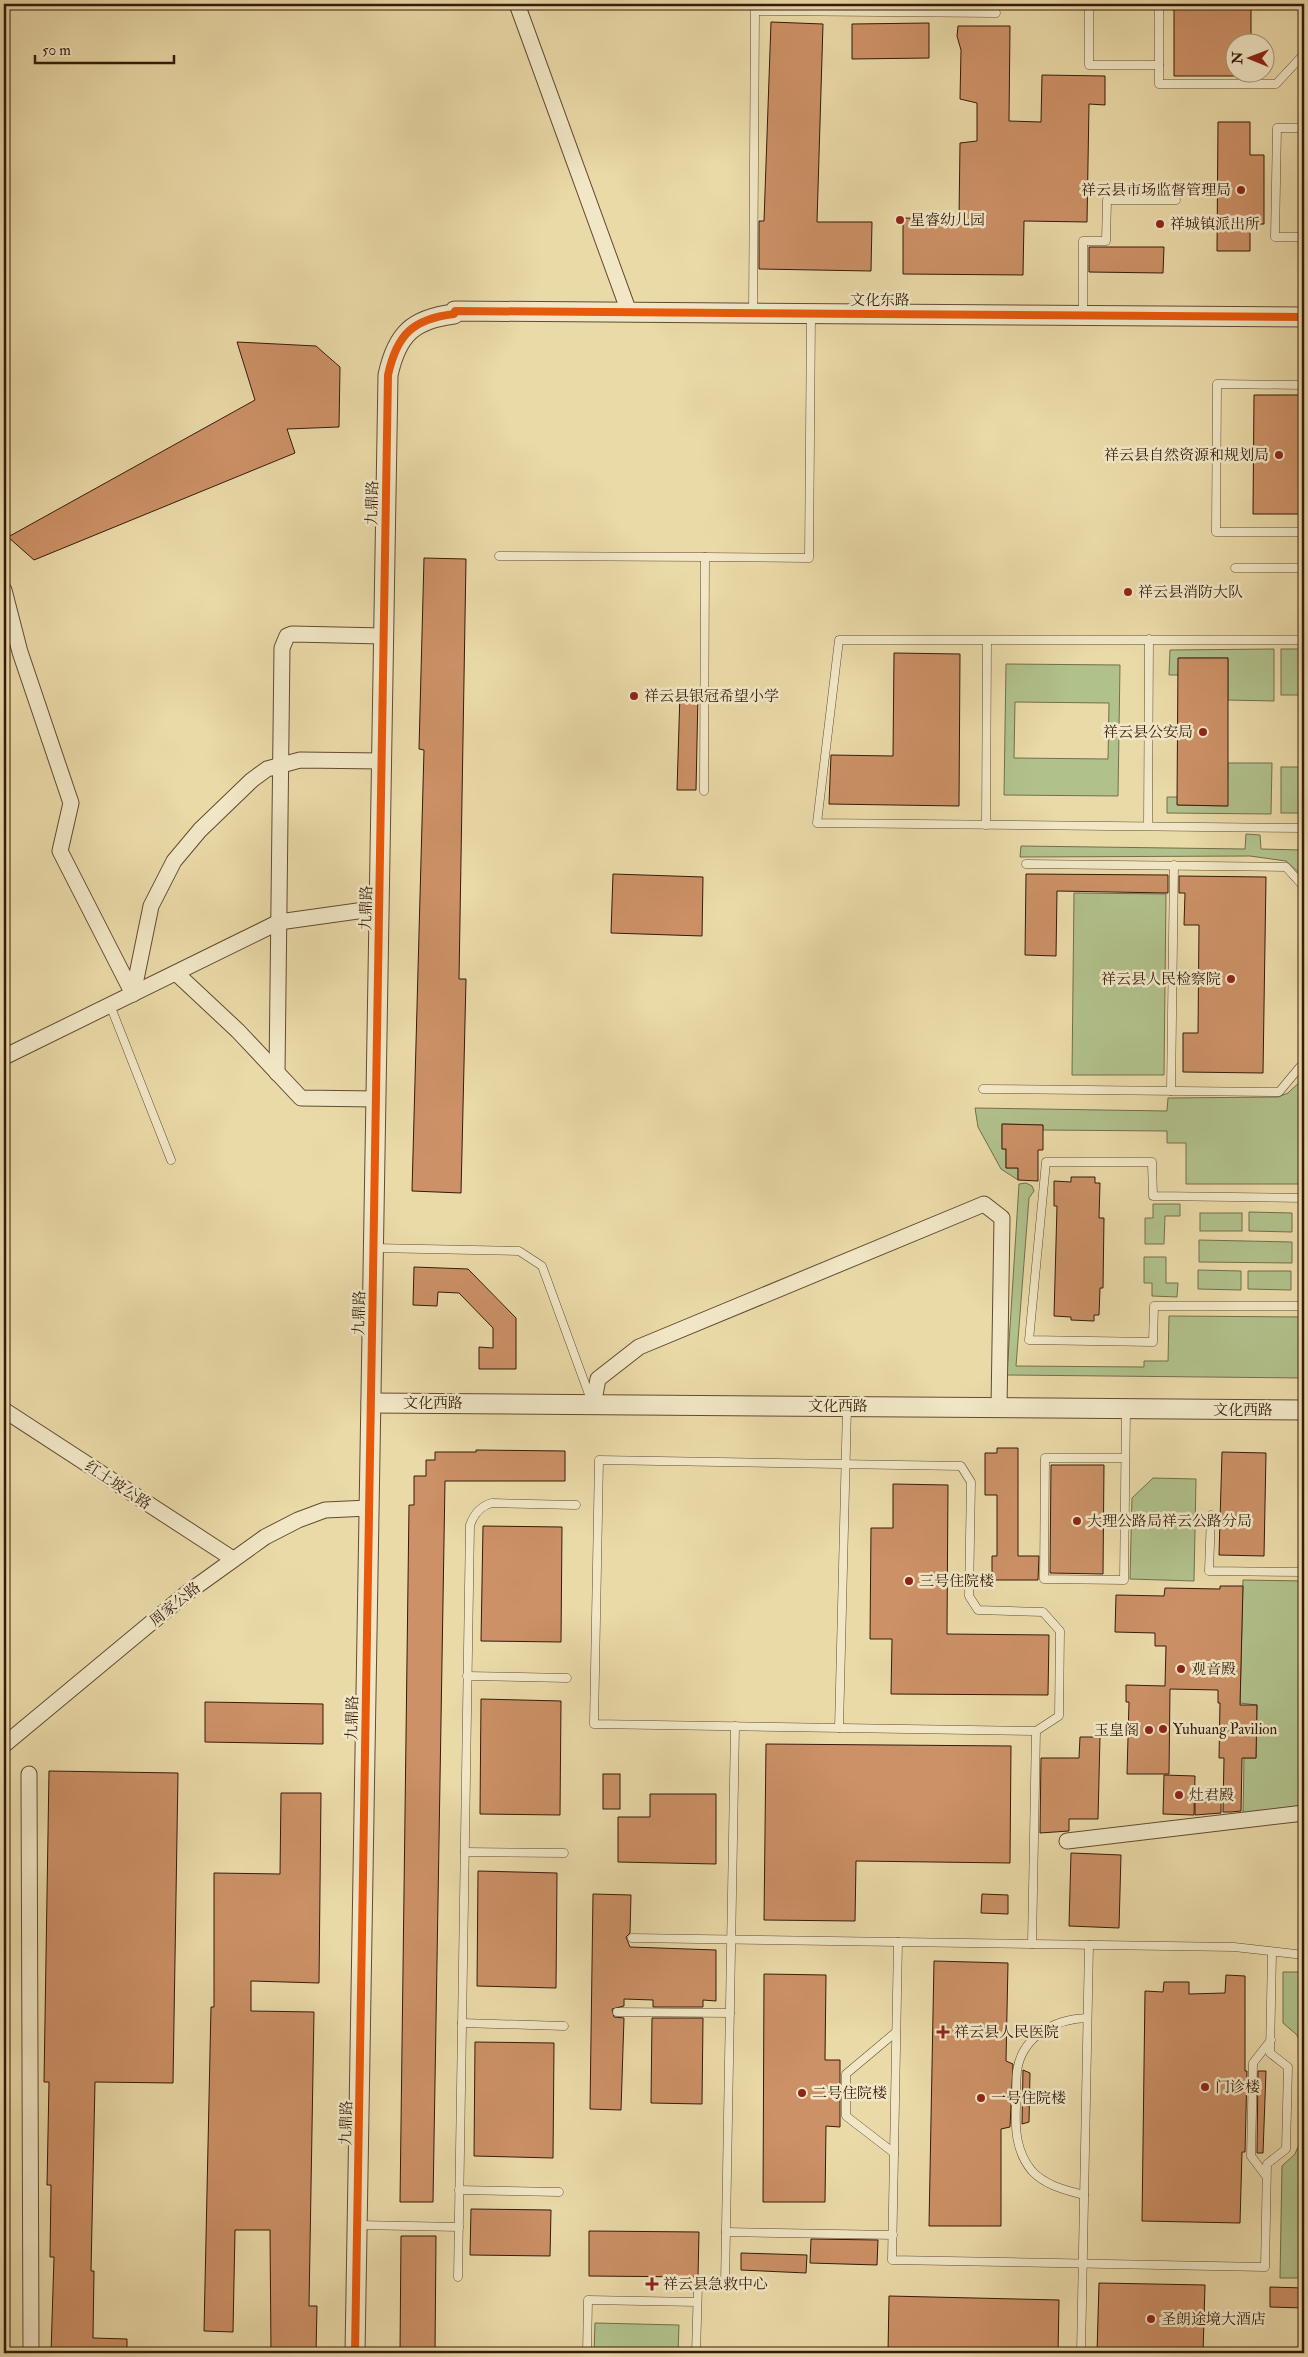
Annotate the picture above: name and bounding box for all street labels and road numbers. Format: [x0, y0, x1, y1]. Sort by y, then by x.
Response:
street label: 文化东路 [850, 291, 910, 310]
street label: 九鼎路 [363, 480, 382, 526]
street label: 九鼎路 [357, 885, 376, 931]
street label: 九鼎路 [350, 1290, 369, 1336]
street label: 文化西路 [403, 1394, 463, 1413]
street label: 文化西路 [808, 1397, 868, 1416]
street label: 文化西路 [1213, 1401, 1273, 1420]
street label: 红土坡公路 [81, 1457, 154, 1514]
street label: 周家公路 [146, 1578, 205, 1631]
street label: 九鼎路 [343, 1695, 362, 1741]
street label: 九鼎路 [337, 2100, 356, 2146]

